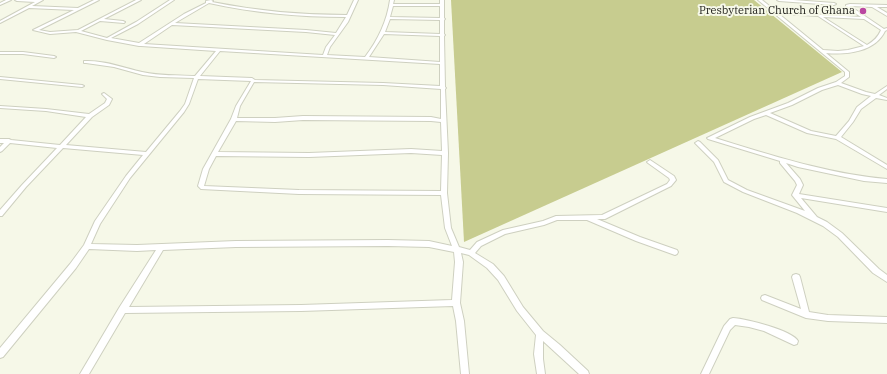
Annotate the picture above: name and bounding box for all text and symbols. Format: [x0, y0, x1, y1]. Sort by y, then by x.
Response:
place label: Presbyterian Church of Ghana [699, 4, 855, 18]
marker: Presbyterian Church of Ghana [858, 6, 868, 16]

